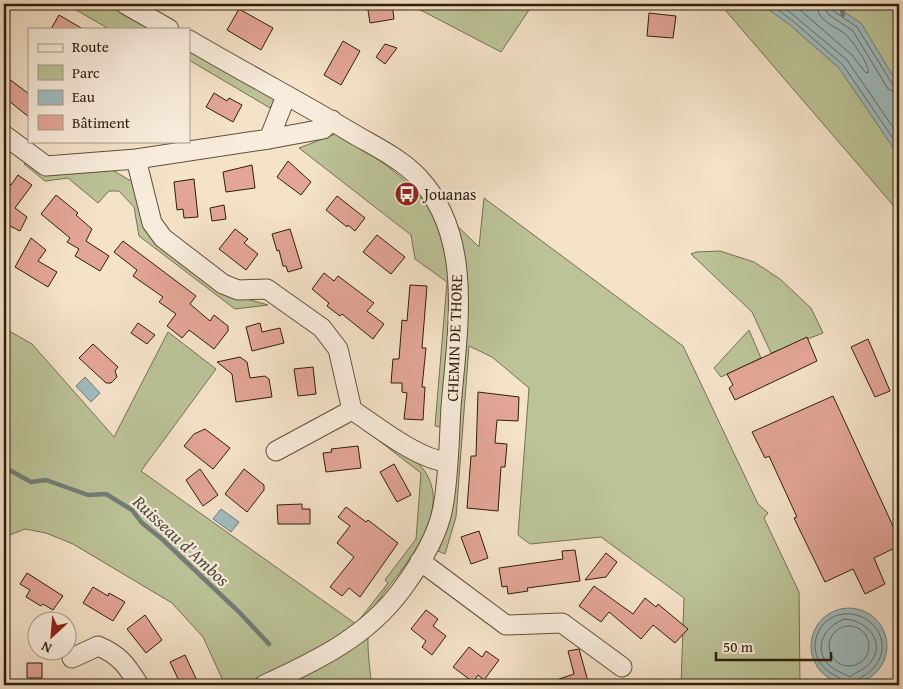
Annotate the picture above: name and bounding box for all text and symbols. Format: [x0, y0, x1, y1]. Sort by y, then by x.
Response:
legend [28, 28, 190, 142]
text: Route [72, 36, 109, 57]
text: Parc [72, 62, 100, 83]
text: Eau [72, 86, 96, 107]
text: Bâtiment [72, 112, 131, 133]
bus stop icon: Jouanas [394, 181, 420, 207]
place label: Jouanas [422, 182, 476, 206]
street label: CHEMIN DE THORE [440, 274, 468, 402]
water label: Ruisseau d'Ambos [126, 488, 236, 593]
north arrow [28, 612, 78, 662]
scale bar [716, 629, 830, 661]
text: N [37, 636, 55, 659]
text: 50 m [723, 636, 754, 657]

